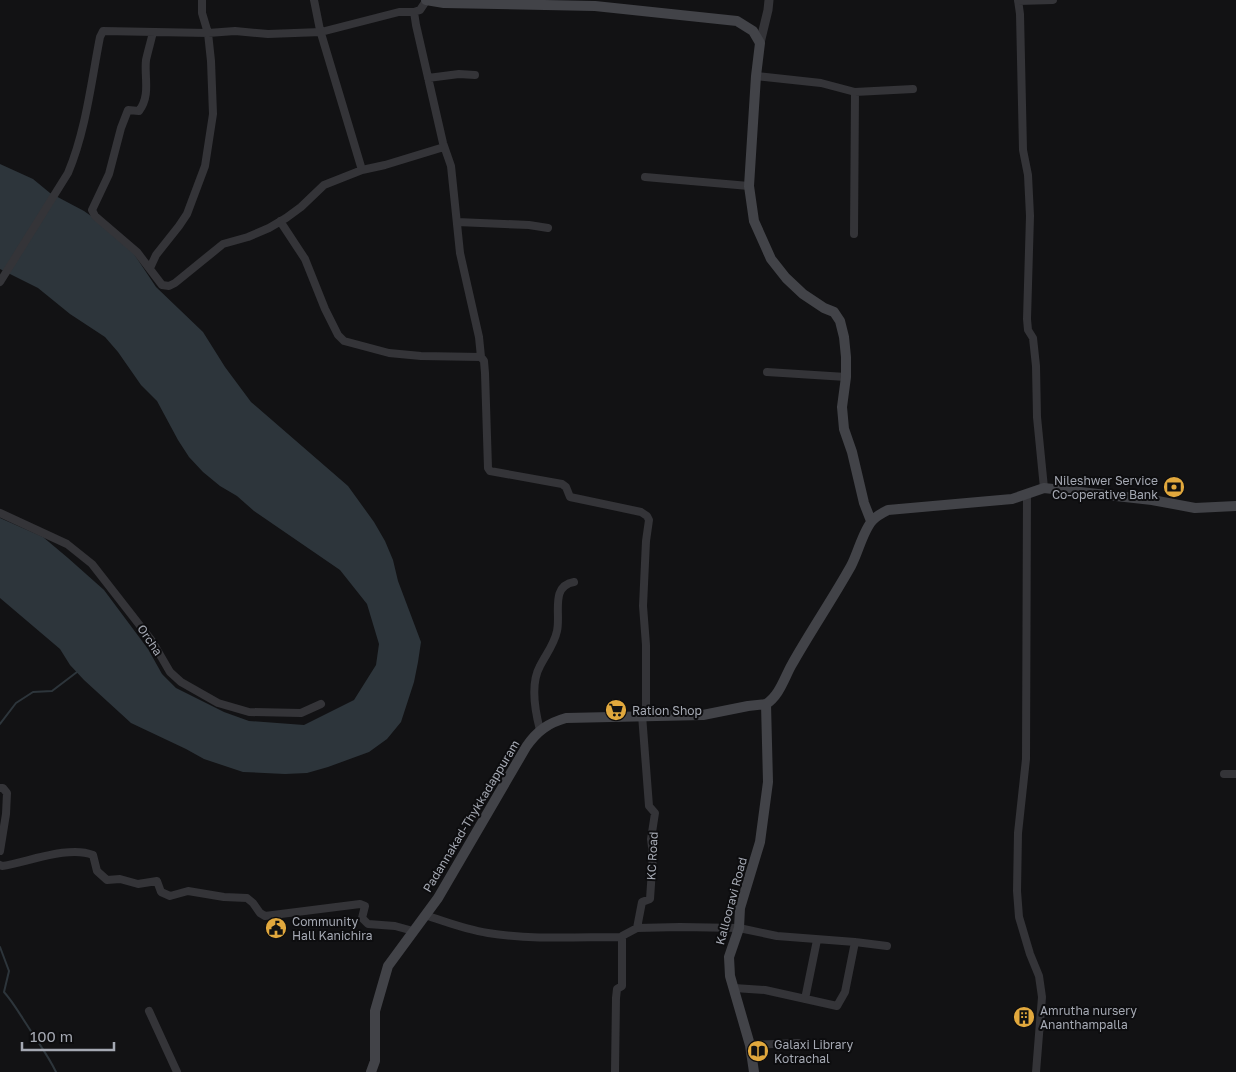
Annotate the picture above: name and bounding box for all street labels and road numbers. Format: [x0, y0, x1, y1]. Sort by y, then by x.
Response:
street label: Orcha [134, 622, 166, 658]
street label: Padannakad-Thykkadappuram [420, 737, 522, 895]
street label: KC Road [643, 831, 661, 881]
street label: Kallooravi Road [712, 855, 750, 947]

